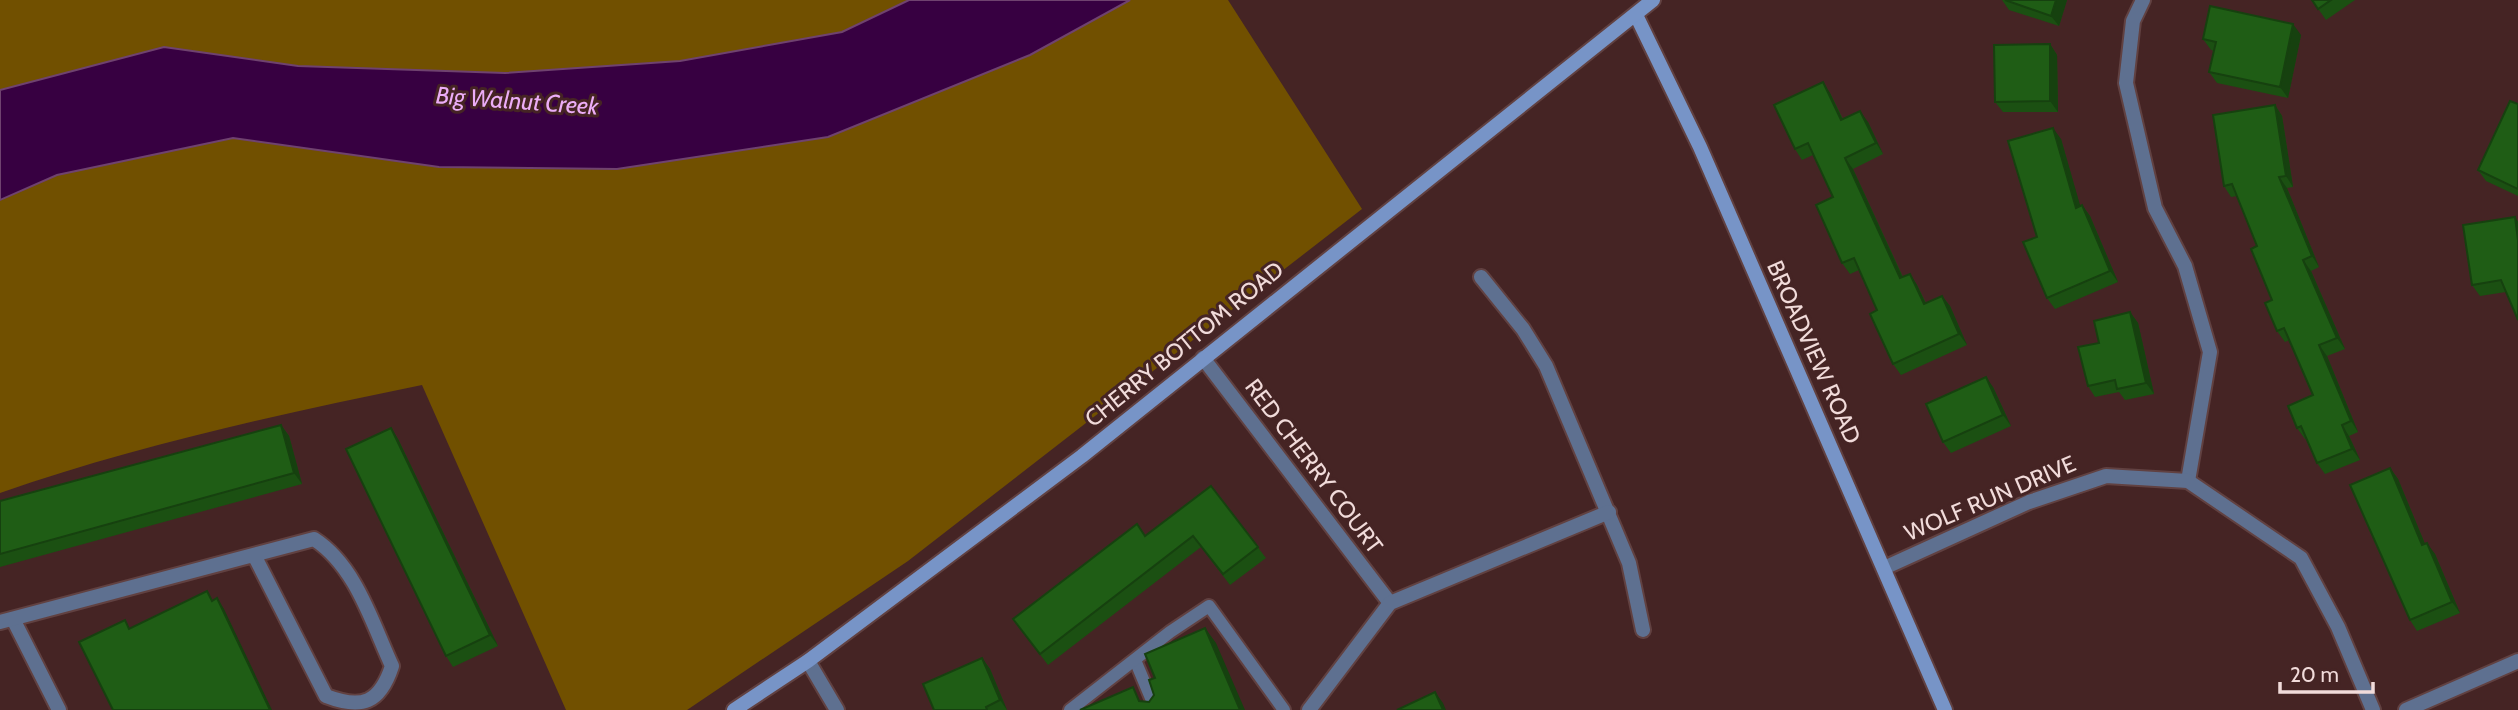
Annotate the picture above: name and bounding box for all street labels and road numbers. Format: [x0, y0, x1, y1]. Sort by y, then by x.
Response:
street label: CHERRY BOTTOM ROAD [1079, 255, 1289, 433]
street label: BROADVIEW ROAD [1761, 256, 1867, 448]
street label: RED CHERRY COURT [1239, 373, 1389, 559]
street label: WOLF RUN DRIVE [1900, 449, 2080, 547]

